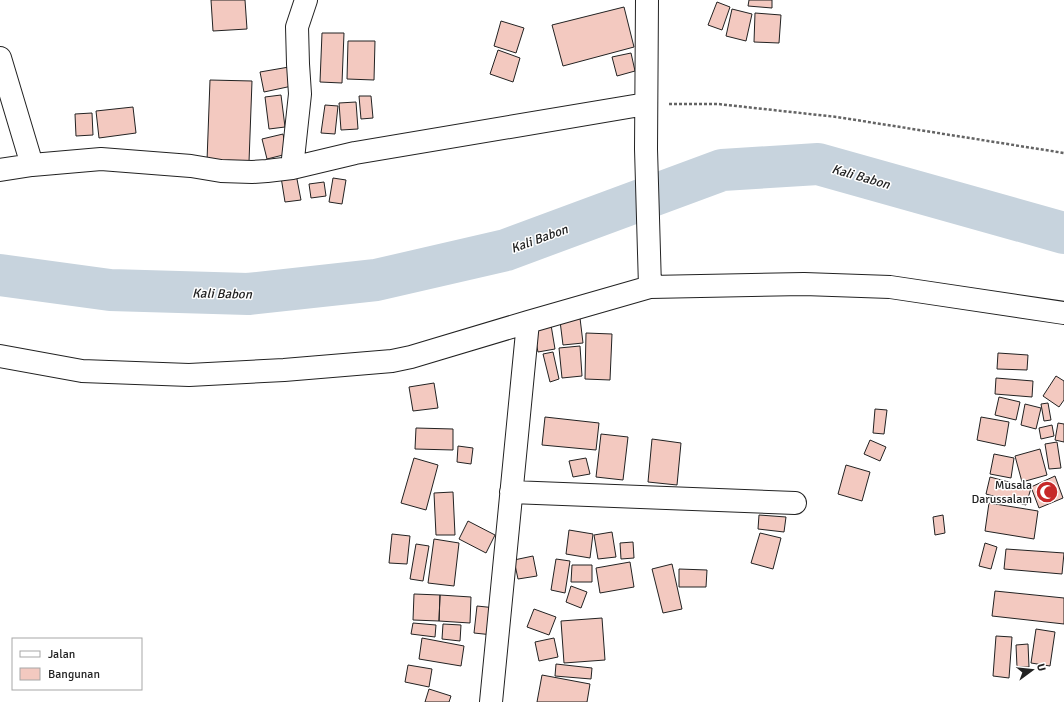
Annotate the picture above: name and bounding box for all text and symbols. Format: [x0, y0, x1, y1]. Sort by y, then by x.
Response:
water label: Kali Babon [830, 161, 892, 193]
water label: Kali Babon [509, 221, 571, 257]
water label: Kali Babon [192, 285, 253, 303]
place label: Musala Darussalam [971, 478, 1032, 507]
mosque icon: Musala Darussalam [1034, 479, 1060, 505]
legend [12, 638, 142, 690]
text: Jalan [48, 647, 75, 662]
north arrow [1012, 650, 1052, 690]
text: U [1034, 662, 1048, 673]
text: Bangunan [48, 667, 100, 682]

